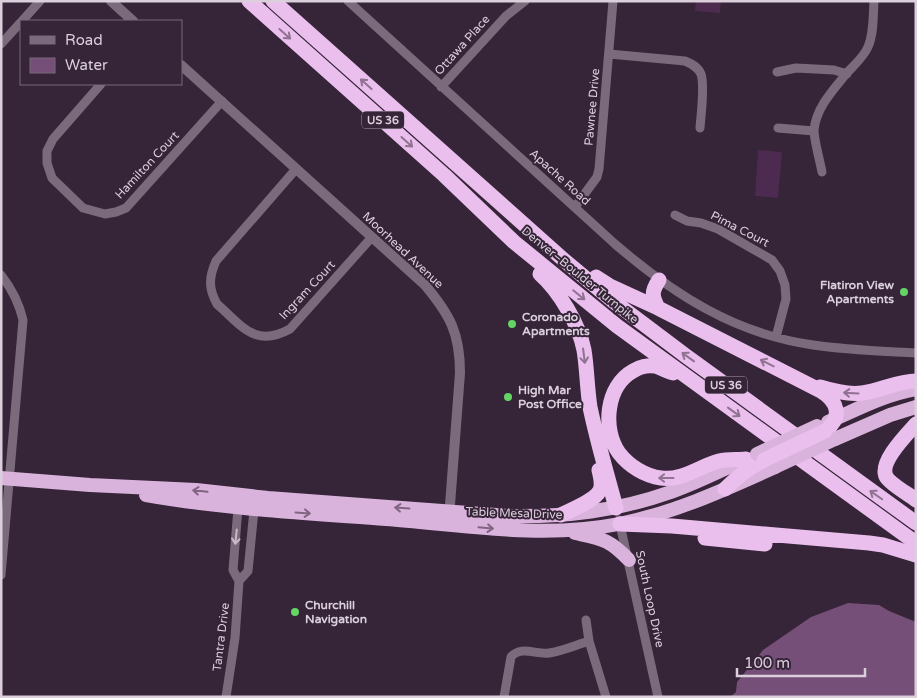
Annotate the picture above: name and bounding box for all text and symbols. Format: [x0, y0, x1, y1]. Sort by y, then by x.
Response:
street label: Ottawa Place [431, 12, 493, 78]
legend [20, 20, 182, 85]
one-way arrow [279, 28, 292, 39]
text: Road [65, 31, 103, 49]
text: Water [65, 56, 108, 74]
street label: Pawnee Drive [582, 68, 602, 146]
one-way arrow [359, 78, 372, 90]
road number: US 36 [362, 112, 404, 128]
street label: Hamilton Court [112, 128, 182, 202]
one-way arrow [400, 136, 413, 147]
street label: Apache Road [527, 146, 593, 208]
street label: Pima Court [708, 208, 772, 250]
street label: Moorhead Avenue [360, 209, 446, 291]
street label: Denver–Boulder Turnpike [519, 224, 641, 327]
street label: Ingram Court [276, 257, 338, 322]
place label: Flatiron View Apartments [820, 278, 894, 307]
marker: Flatiron View Apartments [898, 286, 910, 298]
one-way arrow [572, 290, 585, 301]
place label: Coronado Apartments [522, 310, 590, 339]
marker: Coronado Apartments [506, 318, 518, 330]
one-way arrow [580, 347, 590, 363]
one-way arrow [682, 352, 696, 363]
one-way arrow [760, 358, 775, 367]
road number: US 36 [705, 376, 747, 394]
place label: High Mar Post Office [518, 383, 582, 411]
one-way arrow [843, 389, 859, 398]
marker: High Mar Post Office [502, 391, 514, 403]
one-way arrow [727, 406, 740, 417]
one-way arrow [658, 473, 674, 483]
one-way arrow [193, 486, 209, 496]
one-way arrow [869, 490, 883, 500]
one-way arrow [394, 504, 410, 513]
street label: Table Mesa Drive [465, 504, 563, 522]
one-way arrow [294, 509, 310, 518]
one-way arrow [478, 523, 494, 533]
one-way arrow [231, 529, 241, 545]
street label: South Loop Drive [633, 549, 667, 649]
place label: Churchill Navigation [305, 598, 367, 627]
street label: Tantra Drive [210, 602, 232, 672]
marker: Churchill Navigation [289, 606, 301, 618]
scale bar [737, 646, 864, 678]
text: 100 m [744, 654, 790, 672]

